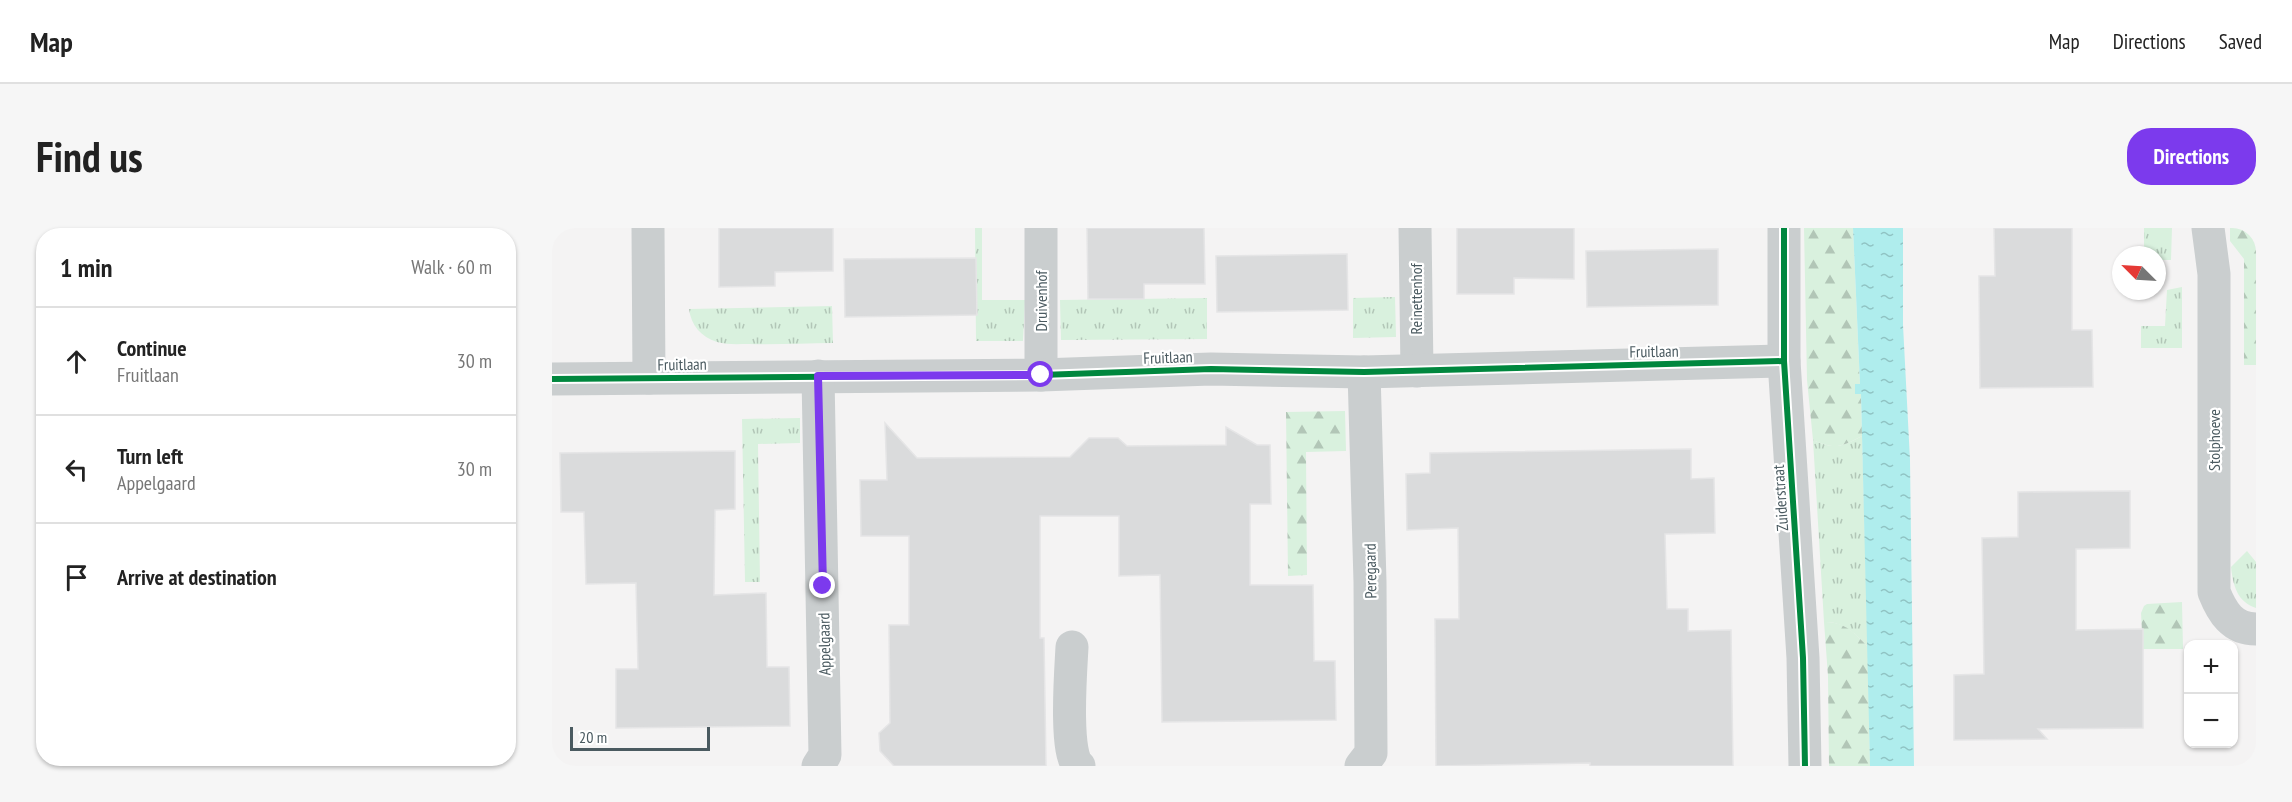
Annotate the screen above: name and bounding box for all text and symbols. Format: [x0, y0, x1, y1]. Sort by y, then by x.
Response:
text: Map [30, 23, 73, 60]
text: Map [2049, 28, 2080, 55]
text: Directions [2113, 28, 2186, 55]
text: Saved [2219, 28, 2262, 55]
button: Directions [2127, 128, 2256, 185]
text: Find us [36, 129, 143, 184]
north arrow [2112, 246, 2166, 300]
text: 1 min [60, 251, 113, 284]
text: Walk · 60 m [411, 254, 492, 280]
street label: Reinettenhof [1406, 263, 1426, 334]
street label: Druivenhof [1031, 270, 1051, 331]
text: Continue [117, 334, 187, 362]
street label: Fruitlaan [1629, 341, 1679, 361]
icon: ahead [60, 345, 93, 378]
street label: Fruitlaan [1143, 346, 1193, 368]
text: 30 m [457, 348, 492, 374]
street label: Fruitlaan [657, 354, 707, 374]
route start [1027, 361, 1053, 387]
text: Fruitlaan [117, 362, 179, 388]
street label: Stolphoeve [2204, 409, 2224, 471]
text: Turn left [117, 442, 183, 470]
icon: left [60, 453, 93, 486]
text: 30 m [457, 456, 492, 482]
street label: Zuiderstraat [1768, 464, 1792, 532]
text: Appelgaard [117, 470, 196, 496]
street label: Peregaard [1360, 543, 1380, 599]
icon: arrive [60, 561, 93, 594]
text: Arrive at destination [117, 563, 277, 591]
route end [809, 572, 835, 598]
street label: Appelgaard [813, 612, 835, 676]
map controls [2184, 640, 2238, 748]
button: + [2184, 640, 2238, 694]
button: − [2184, 694, 2238, 748]
scale bar [570, 724, 710, 752]
text: 20 m [579, 727, 607, 747]

